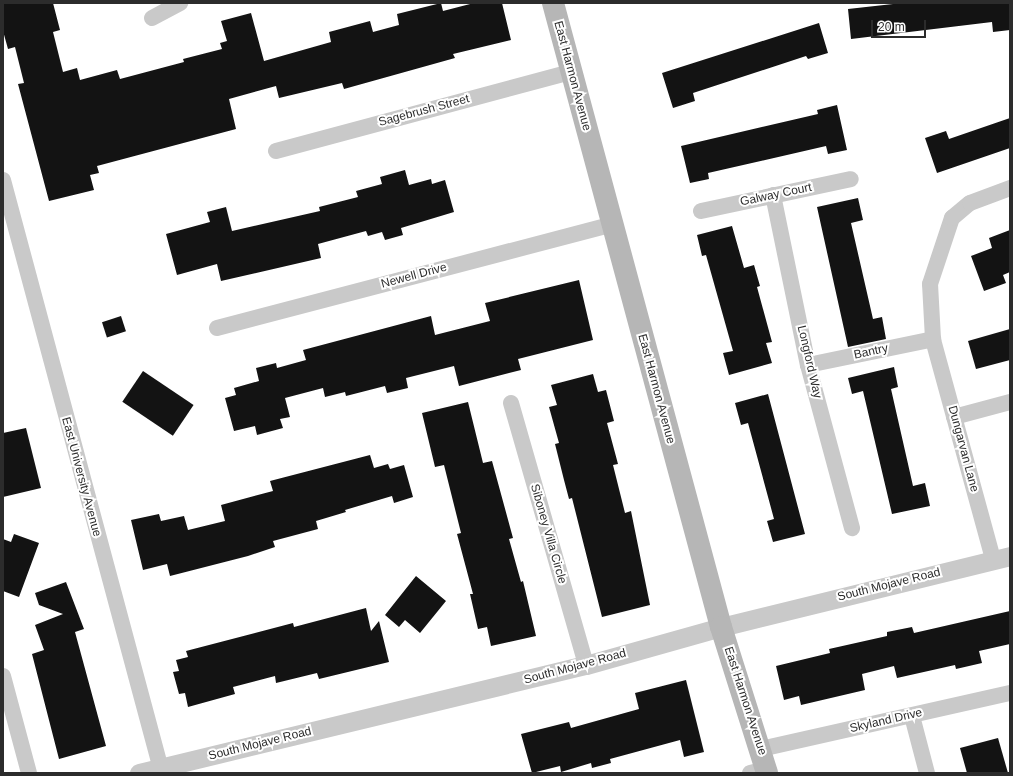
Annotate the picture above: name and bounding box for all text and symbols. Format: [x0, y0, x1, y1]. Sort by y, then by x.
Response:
scale bar [873, 12, 928, 38]
street label: East Harmon Avenue [550, 19, 594, 133]
text: 20 m [878, 20, 905, 34]
street label: Sagebrush Street [377, 92, 471, 130]
street label: Galway Court [739, 180, 813, 210]
street label: Newell Drive [380, 260, 448, 292]
street label: Longford Way [794, 324, 824, 400]
street label: East Harmon Avenue [634, 332, 678, 446]
street label: Bantry [853, 341, 889, 363]
street label: Dungarvan Lane [945, 404, 981, 494]
street label: East University Avenue [58, 415, 104, 539]
street label: Siboney Villa Circle [527, 482, 569, 586]
street label: South Mojave Road [836, 565, 942, 605]
street label: East Harmon Avenue [721, 645, 769, 757]
street label: South Mojave Road [522, 646, 628, 688]
street label: Skyland Drive [848, 706, 924, 736]
street label: South Mojave Road [207, 724, 313, 764]

